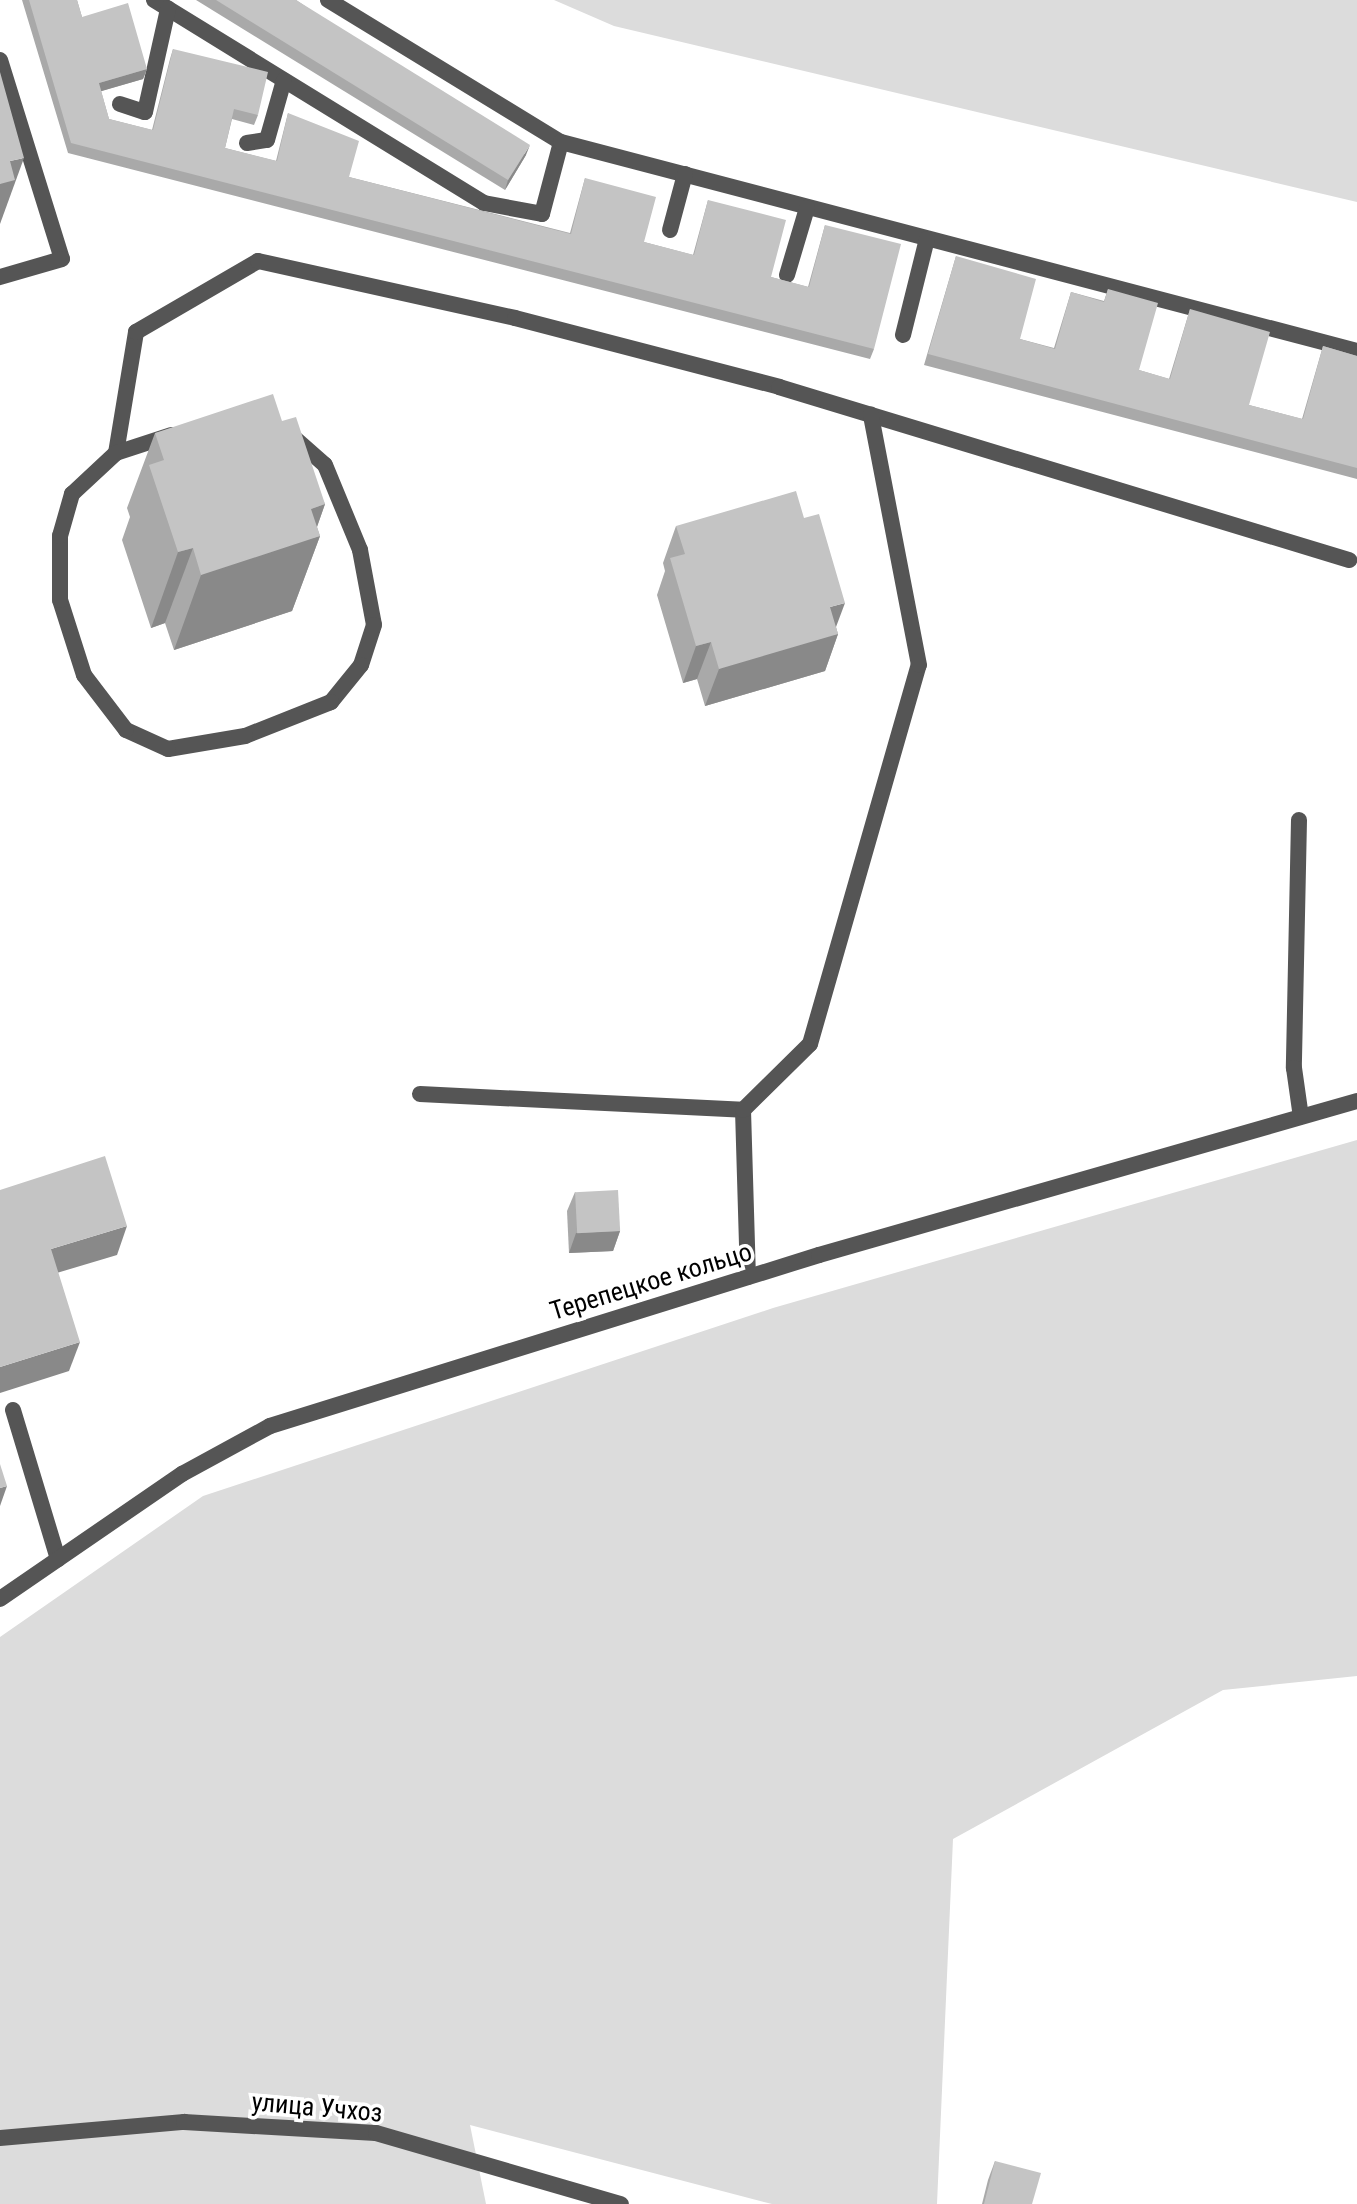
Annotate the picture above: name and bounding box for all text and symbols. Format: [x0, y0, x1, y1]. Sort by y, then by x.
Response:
street label: Терепецкое кольцо [546, 1236, 756, 1328]
street label: улица Учхоз [250, 2087, 384, 2129]

